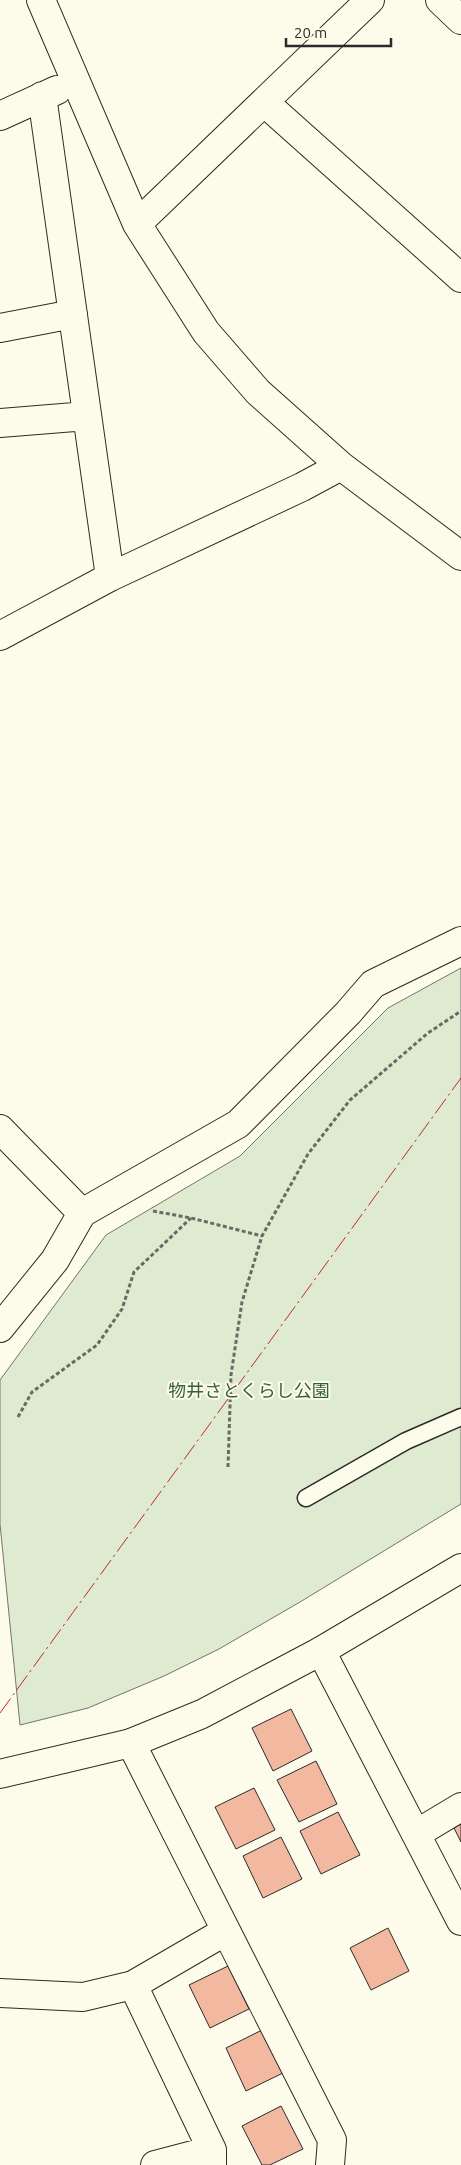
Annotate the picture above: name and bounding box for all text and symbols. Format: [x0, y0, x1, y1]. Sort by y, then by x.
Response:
scale bar [286, 15, 391, 47]
text: 20 m [294, 24, 327, 41]
park label: 物井さとくらし公園 [168, 1380, 330, 1400]

